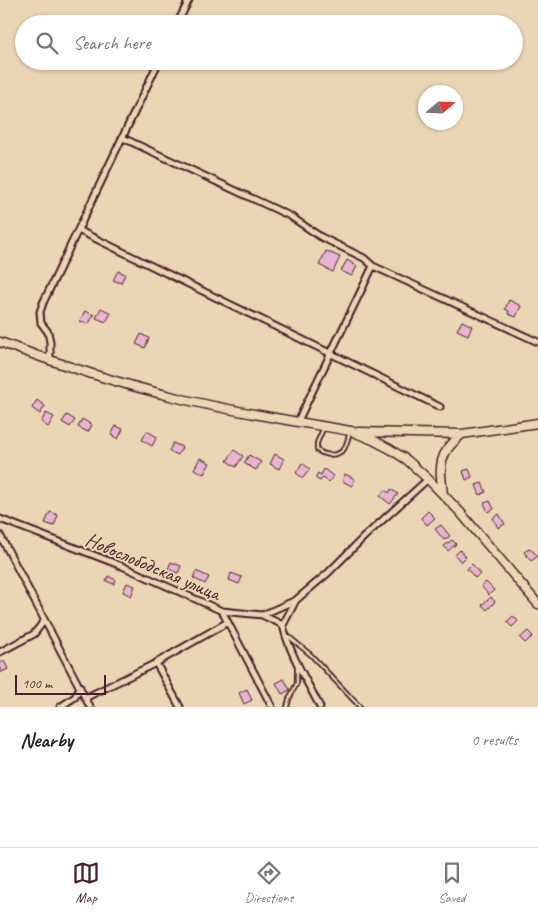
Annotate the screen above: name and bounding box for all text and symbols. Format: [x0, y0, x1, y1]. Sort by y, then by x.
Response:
search box [15, 15, 523, 70]
icon: search [33, 29, 61, 57]
text: Search here [73, 31, 150, 55]
north arrow [418, 85, 463, 130]
street label: Новослободская улица [82, 527, 226, 607]
scale bar [15, 672, 106, 695]
text: 100 m [22, 675, 52, 692]
text: Nearby [20, 727, 73, 753]
text: 0 results [471, 730, 518, 750]
tab: Map [72, 859, 100, 906]
tab: Directions [245, 859, 293, 906]
tab: Saved [438, 859, 466, 906]

